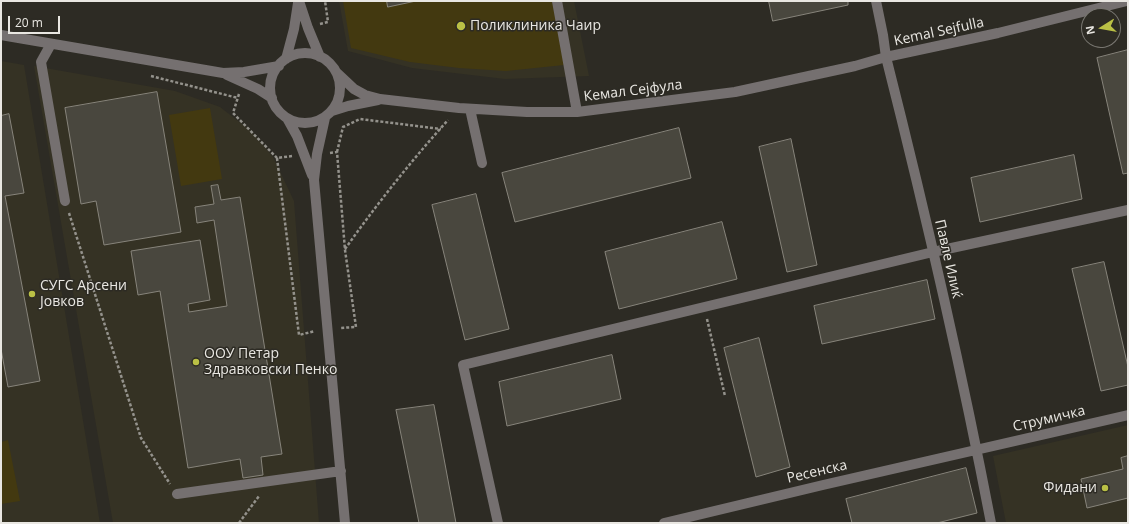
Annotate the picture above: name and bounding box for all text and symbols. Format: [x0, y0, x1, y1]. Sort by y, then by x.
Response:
scale bar [10, 8, 62, 34]
north arrow [1081, 8, 1121, 48]
text: 20 m [15, 14, 43, 31]
street label: Kemal Sejfulla [892, 14, 986, 50]
place label: Поликлиника Чаир [470, 18, 601, 34]
marker: Поликлиника Чаир [455, 20, 467, 32]
text: N [1081, 24, 1098, 36]
street label: Кемал Сејфула [583, 77, 683, 105]
street label: Павле Илиќ [931, 218, 965, 300]
place label: СУГС Арсени Јовков [40, 278, 127, 310]
marker: СУГС Арсени Јовков [27, 289, 37, 299]
place label: ООУ Петар Здравковски Пенко [204, 346, 337, 378]
marker: ООУ Петар Здравковски Пенко [191, 357, 201, 367]
street label: Струмичка [1011, 403, 1087, 435]
street label: Ресенска [785, 457, 849, 487]
place label: Фидани [1043, 480, 1097, 496]
marker: Фидани [1100, 483, 1110, 493]

